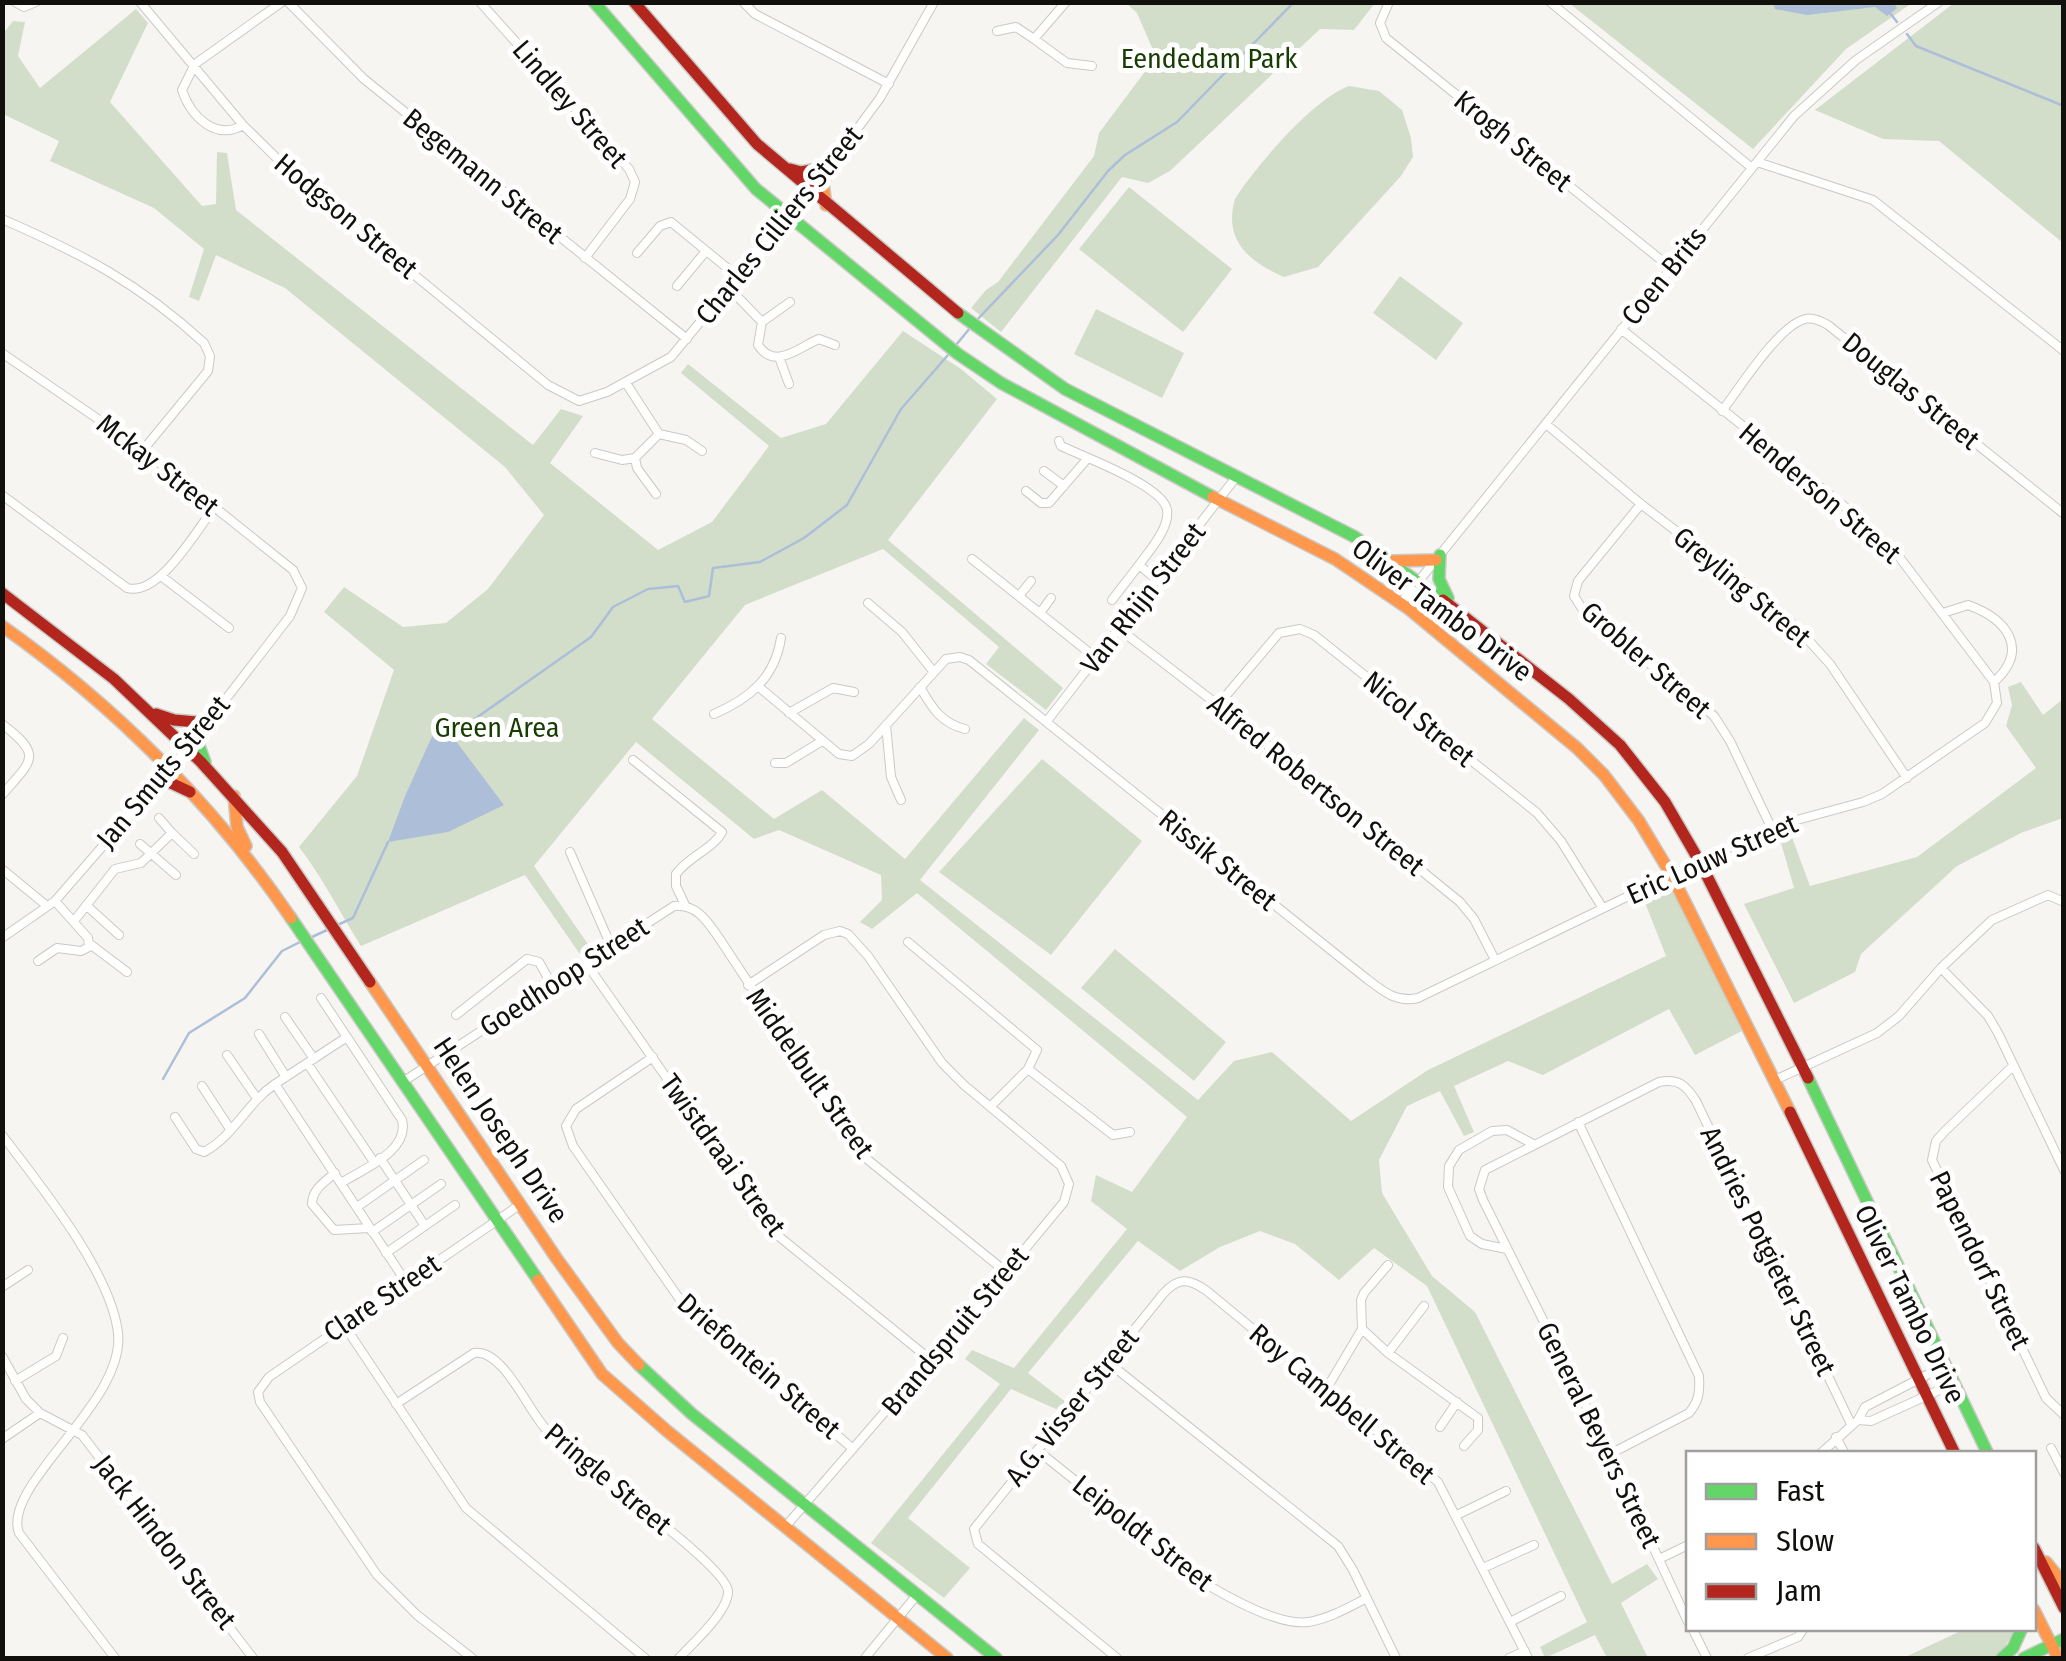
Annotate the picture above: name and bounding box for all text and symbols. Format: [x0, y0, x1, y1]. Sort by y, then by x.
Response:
street label: Lindley Street [506, 34, 635, 175]
park label: Eendedam Park [1121, 42, 1298, 75]
street label: Krogh Street [1447, 84, 1579, 199]
street label: Begemann Street [396, 102, 570, 251]
street label: Charles Cilliers Street [689, 119, 870, 331]
street label: Hodgson Street [268, 147, 425, 286]
street label: Coen Brits [1614, 220, 1714, 332]
street label: Douglas Street [1836, 326, 1987, 457]
street label: Mckay Street [90, 407, 226, 523]
street label: Henderson Street [1733, 416, 1908, 571]
street label: Van Rhijn Street [1074, 515, 1213, 680]
street label: Greyling Street [1667, 520, 1818, 655]
street label: Oliver Tambo Drive [1345, 532, 1539, 688]
street label: Grobler Street [1574, 595, 1718, 726]
street label: Nicol Street [1357, 664, 1482, 774]
street label: Alfred Robertson Street [1201, 687, 1432, 883]
street label: Jan Smuts Street [90, 688, 237, 855]
park label: Green Area [434, 711, 560, 744]
street label: Rissik Street [1153, 803, 1284, 918]
street label: Eric Louw Street [1622, 806, 1803, 911]
street label: Goedhoop Street [474, 910, 655, 1044]
street label: Middelbult Street [739, 982, 881, 1165]
street label: Helen Joseph Drive [427, 1031, 575, 1229]
street label: Twistdraai Street [653, 1068, 793, 1243]
street label: Andries Potgieter Street [1693, 1121, 1843, 1382]
street label: Papendorf Street [1923, 1166, 2038, 1355]
street label: Oliver Tambo Drive [1848, 1199, 1972, 1409]
street label: Brandspruit Street [875, 1239, 1036, 1422]
street label: Clare Street [318, 1247, 447, 1349]
street label: Driefontein Street [671, 1286, 848, 1446]
street label: Roy Campbell Street [1243, 1317, 1442, 1492]
street label: General Beyers Street [1530, 1317, 1668, 1554]
street label: A.G. Visser Street [999, 1321, 1146, 1492]
street label: Pringle Street [538, 1416, 679, 1542]
street label: Jack Hindon Street [87, 1448, 244, 1636]
legend [1686, 1451, 2036, 1631]
street label: Leipoldt Street [1066, 1468, 1220, 1599]
text: Fast [1776, 1473, 1825, 1509]
text: Slow [1776, 1523, 1834, 1559]
text: Jam [1776, 1573, 1822, 1609]

